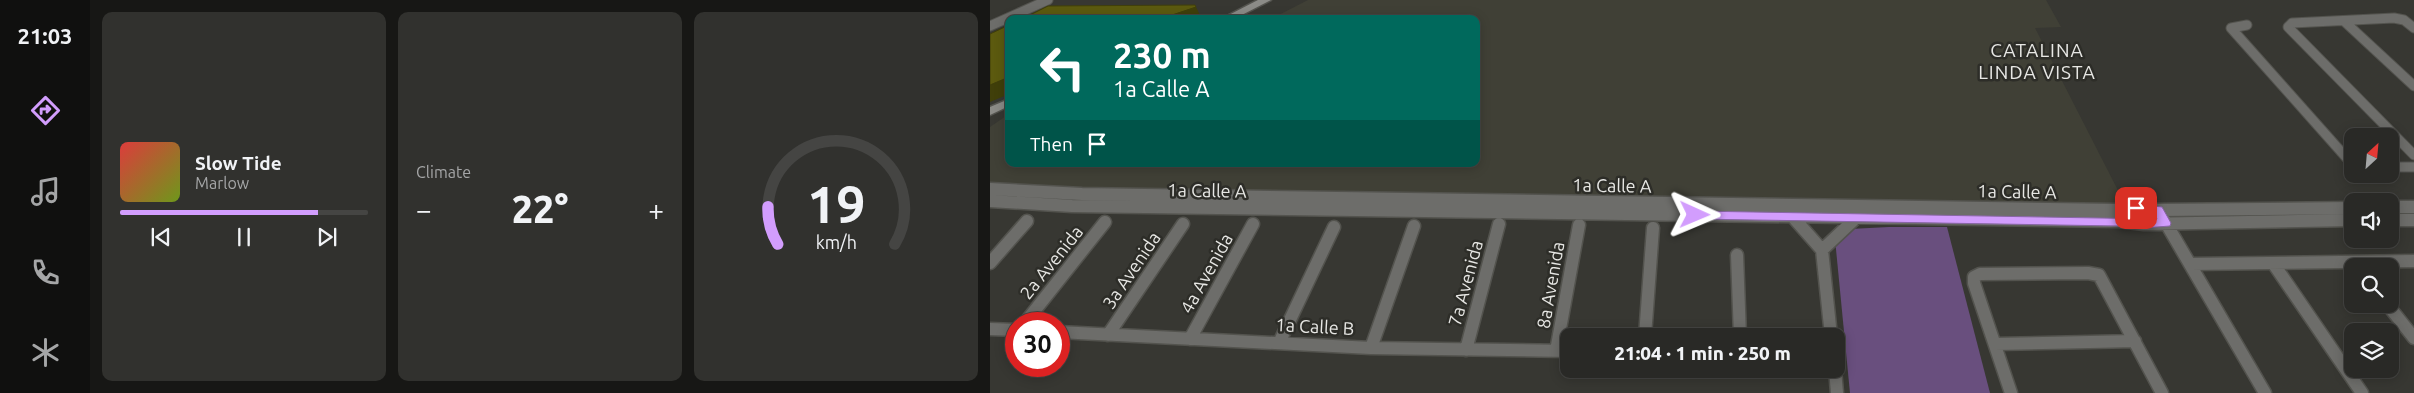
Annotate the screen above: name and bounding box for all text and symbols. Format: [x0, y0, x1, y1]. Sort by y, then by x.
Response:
text: 21:03 [17, 23, 73, 48]
icon: left [1030, 35, 1095, 100]
text: 230 m [1113, 35, 1211, 75]
district label: CATALINA LINDA VISTA [1978, 39, 2096, 83]
text: 1a Calle A [1113, 76, 1210, 101]
icon: directions [28, 93, 63, 128]
north arrow [2344, 128, 2399, 182]
map controls [2344, 128, 2399, 378]
icon: arrive [1083, 130, 1111, 158]
text: Then [1030, 133, 1073, 155]
text: Slow Tide [195, 152, 282, 174]
text: Climate [416, 163, 471, 181]
icon: music [28, 174, 63, 209]
text: Marlow [195, 174, 249, 192]
street label: 1a Calle A [1572, 174, 1652, 196]
text: 19 [807, 175, 865, 233]
street label: 1a Calle A [1167, 179, 1247, 201]
street label: 1a Calle A [1977, 180, 2057, 202]
pin [2115, 187, 2157, 229]
text: 22° [512, 188, 568, 230]
position arrow [1668, 188, 1720, 240]
button: sound [2344, 193, 2399, 248]
text: − [416, 194, 432, 225]
text: + [648, 194, 664, 225]
icon: arrive [2122, 194, 2150, 222]
street label: 2a Avenida [1015, 221, 1087, 303]
icon: previous [147, 223, 175, 251]
icon: pause [230, 223, 258, 251]
icon: next [313, 223, 341, 251]
street label: 3a Avenida [1098, 228, 1164, 312]
street label: 4a Avenida [1176, 230, 1236, 316]
text: km/h [815, 232, 857, 252]
street label: 7a Avenida [1444, 238, 1486, 328]
street label: 8a Avenida [1533, 240, 1567, 330]
icon: phone [28, 255, 63, 290]
button: search [2344, 258, 2399, 313]
speed limit sign: 30 [1005, 312, 1070, 377]
street label: 1a Calle B [1275, 314, 1355, 338]
button: layers [2344, 323, 2399, 378]
icon: climate [28, 335, 63, 370]
text: 21:04 · 1 min · 250 m [1614, 342, 1791, 364]

